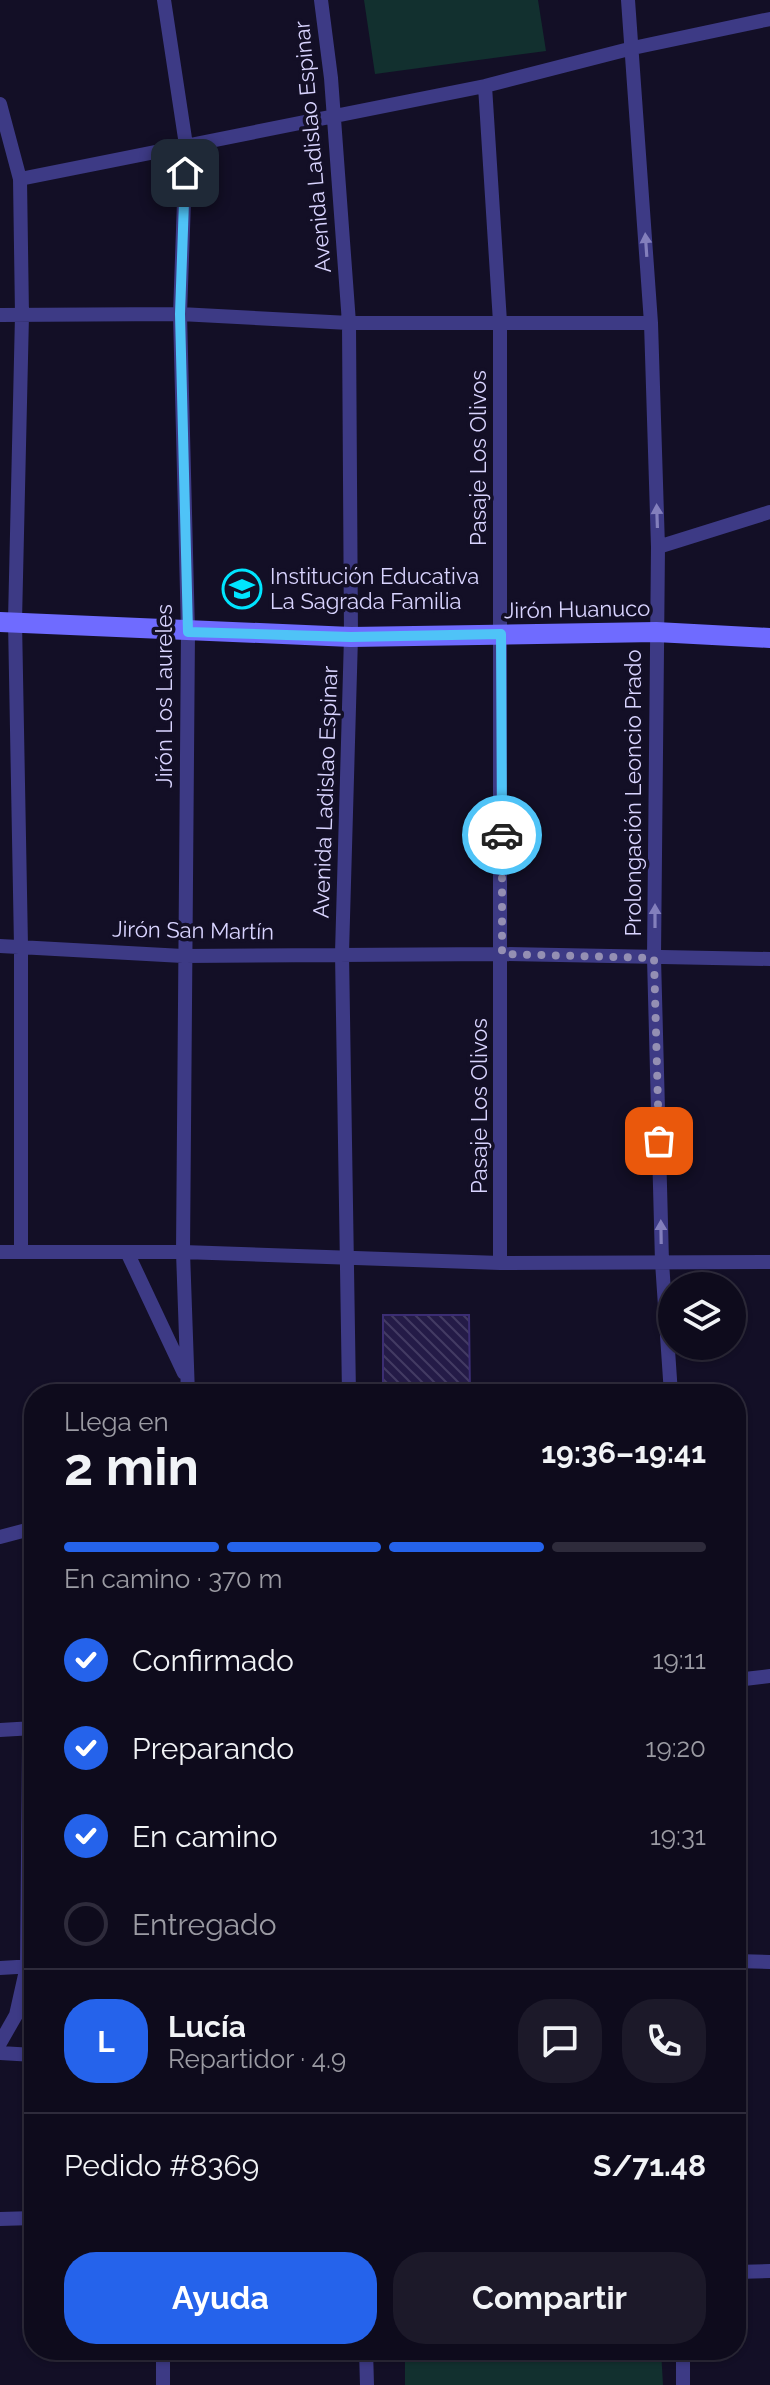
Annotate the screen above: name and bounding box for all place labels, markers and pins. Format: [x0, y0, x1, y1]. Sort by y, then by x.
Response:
pin [151, 139, 219, 207]
place label: Institución Educativa La Sagrada Familia [270, 563, 479, 614]
school or university icon: Institución Educativa La Sagrada Familia [221, 568, 263, 610]
pin [625, 1107, 693, 1175]

